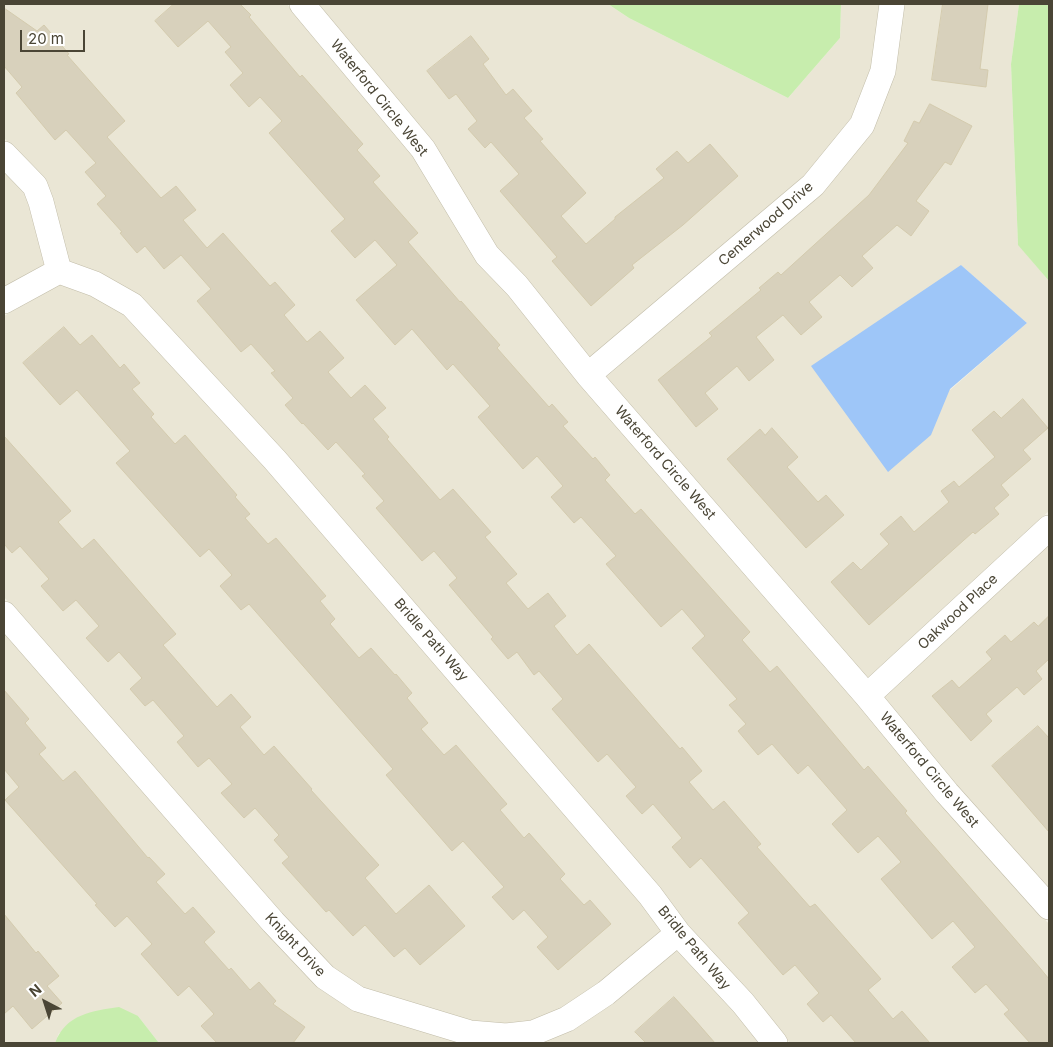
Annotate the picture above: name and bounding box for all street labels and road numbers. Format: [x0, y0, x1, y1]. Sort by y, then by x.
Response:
street label: Waterford Circle West [327, 36, 431, 160]
street label: Centerwood Drive [715, 178, 817, 270]
street label: Waterford Circle West [611, 403, 719, 523]
street label: Oakwood Place [915, 571, 1001, 653]
street label: Bridle Path Way [390, 595, 472, 685]
street label: Waterford Circle West [876, 709, 982, 831]
street label: Bridle Path Way [654, 903, 734, 993]
street label: Knight Drive [261, 910, 329, 980]

